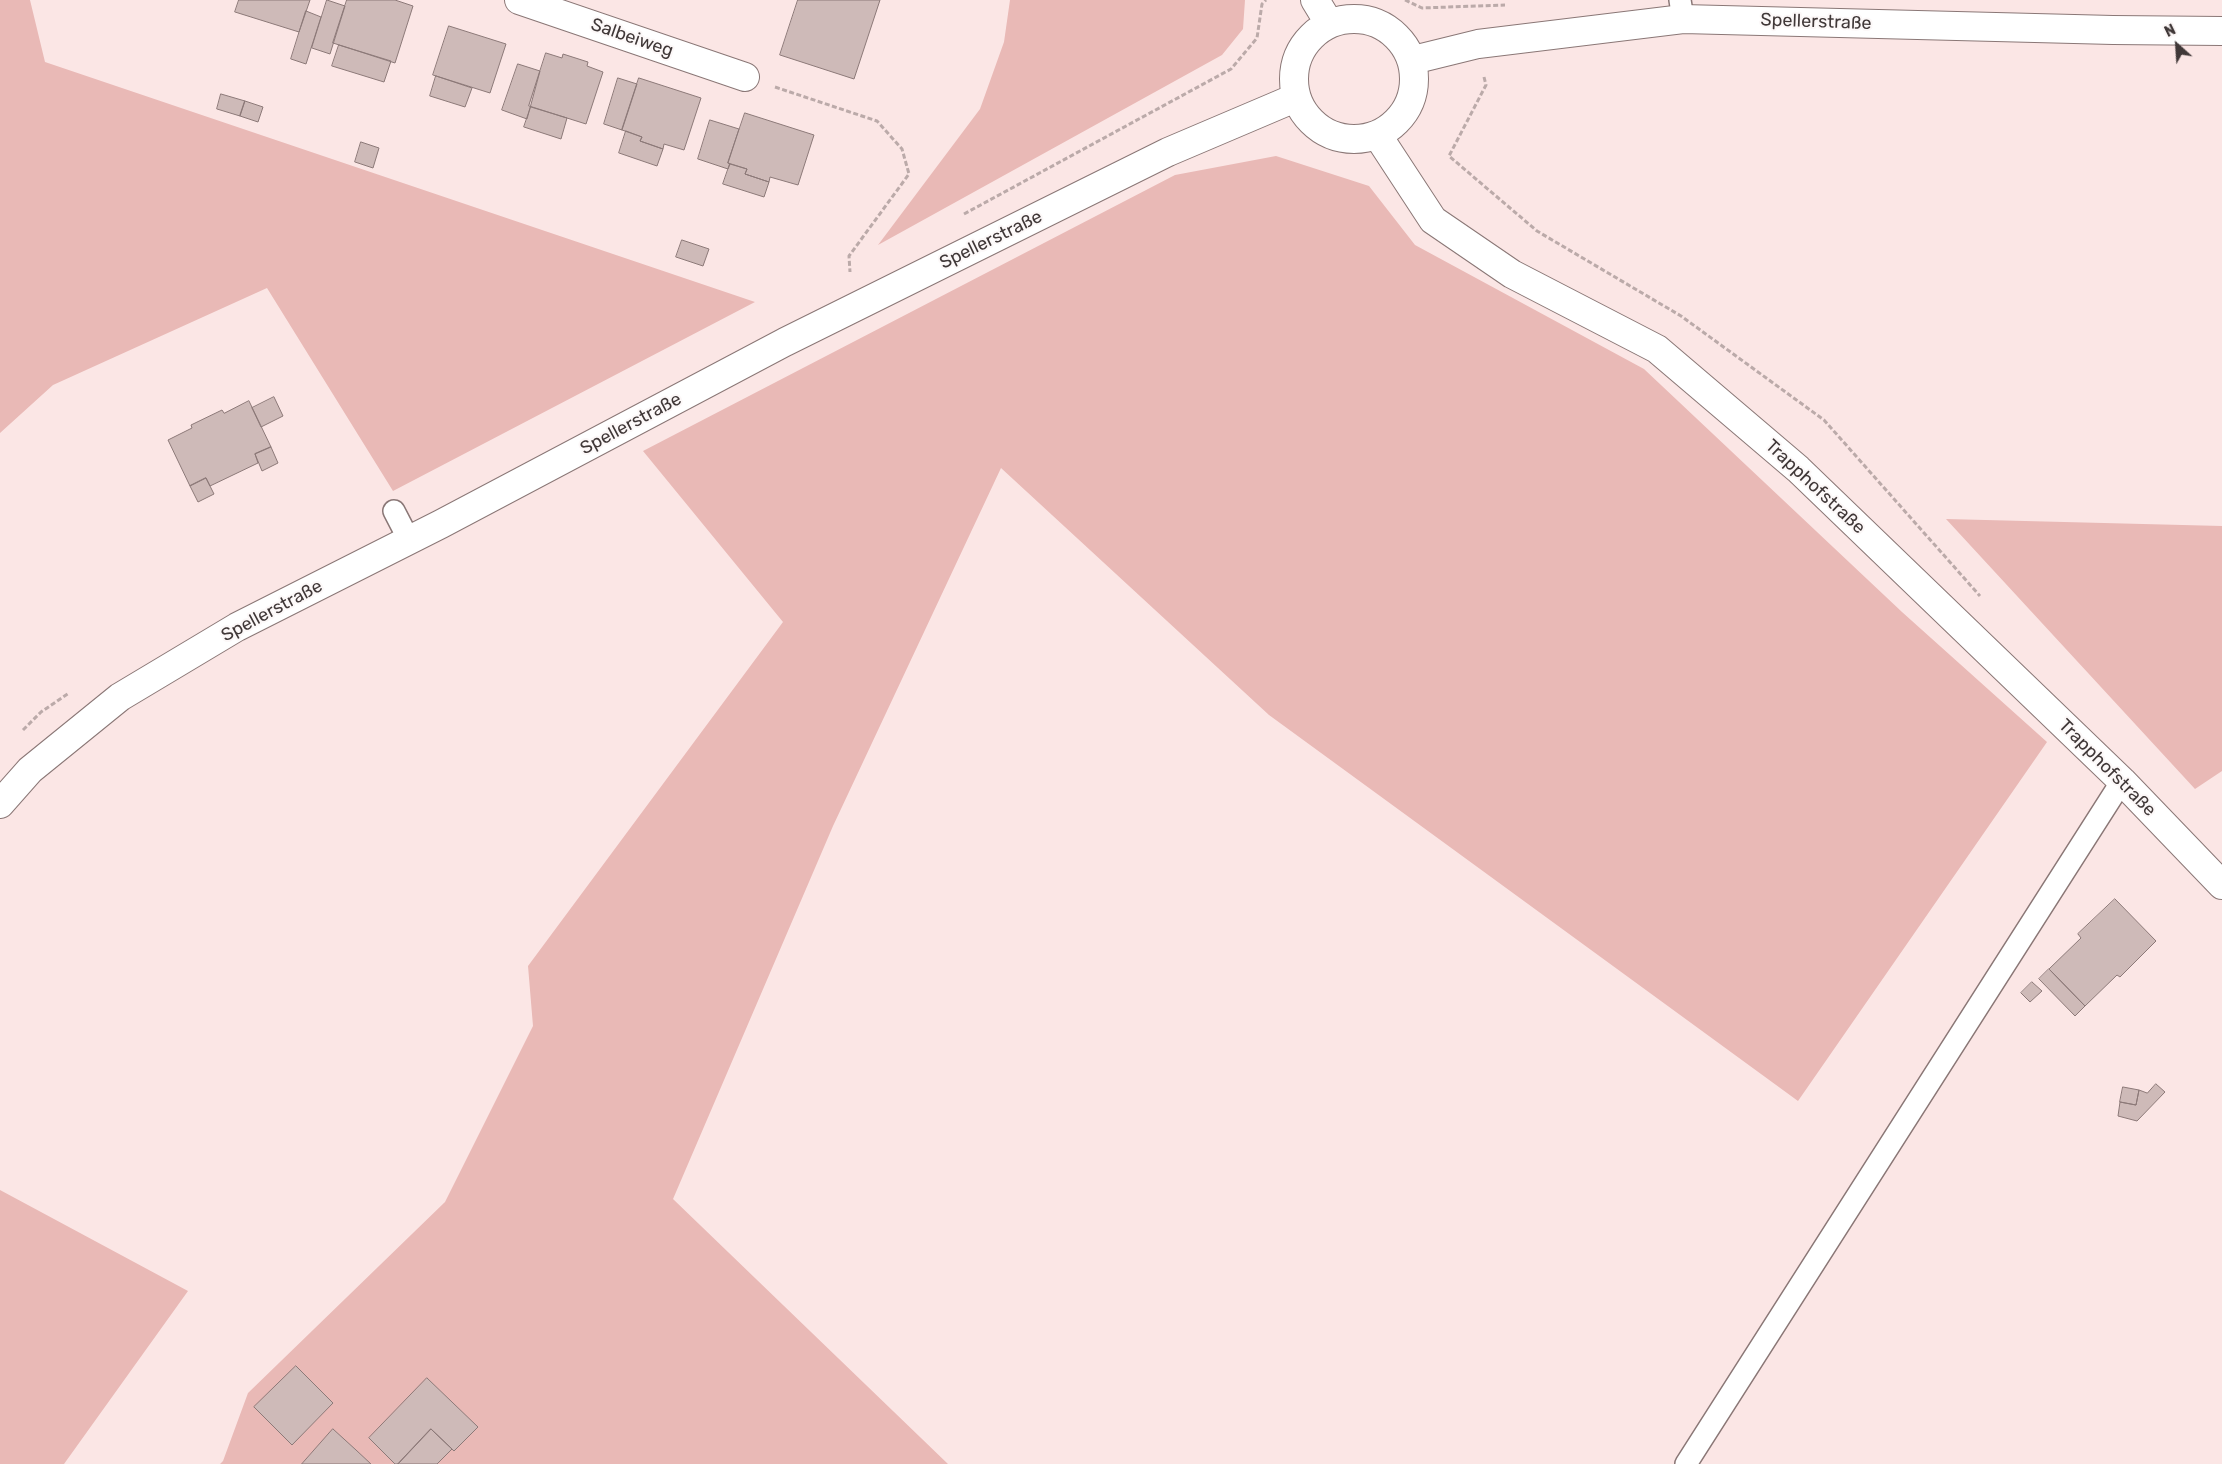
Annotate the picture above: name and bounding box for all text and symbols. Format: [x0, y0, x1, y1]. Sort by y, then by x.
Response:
street label: Spellerstraße [1760, 9, 1872, 35]
street label: Salbeiweg [588, 14, 676, 62]
north arrow [2152, 20, 2202, 70]
text: N [2162, 21, 2178, 41]
street label: Spellerstraße [936, 206, 1046, 274]
street label: Spellerstraße [577, 388, 685, 460]
street label: Trapphofstraße [1761, 435, 1869, 539]
street label: Spellerstraße [218, 575, 326, 647]
street label: Trapphofstraße [2054, 715, 2160, 821]

